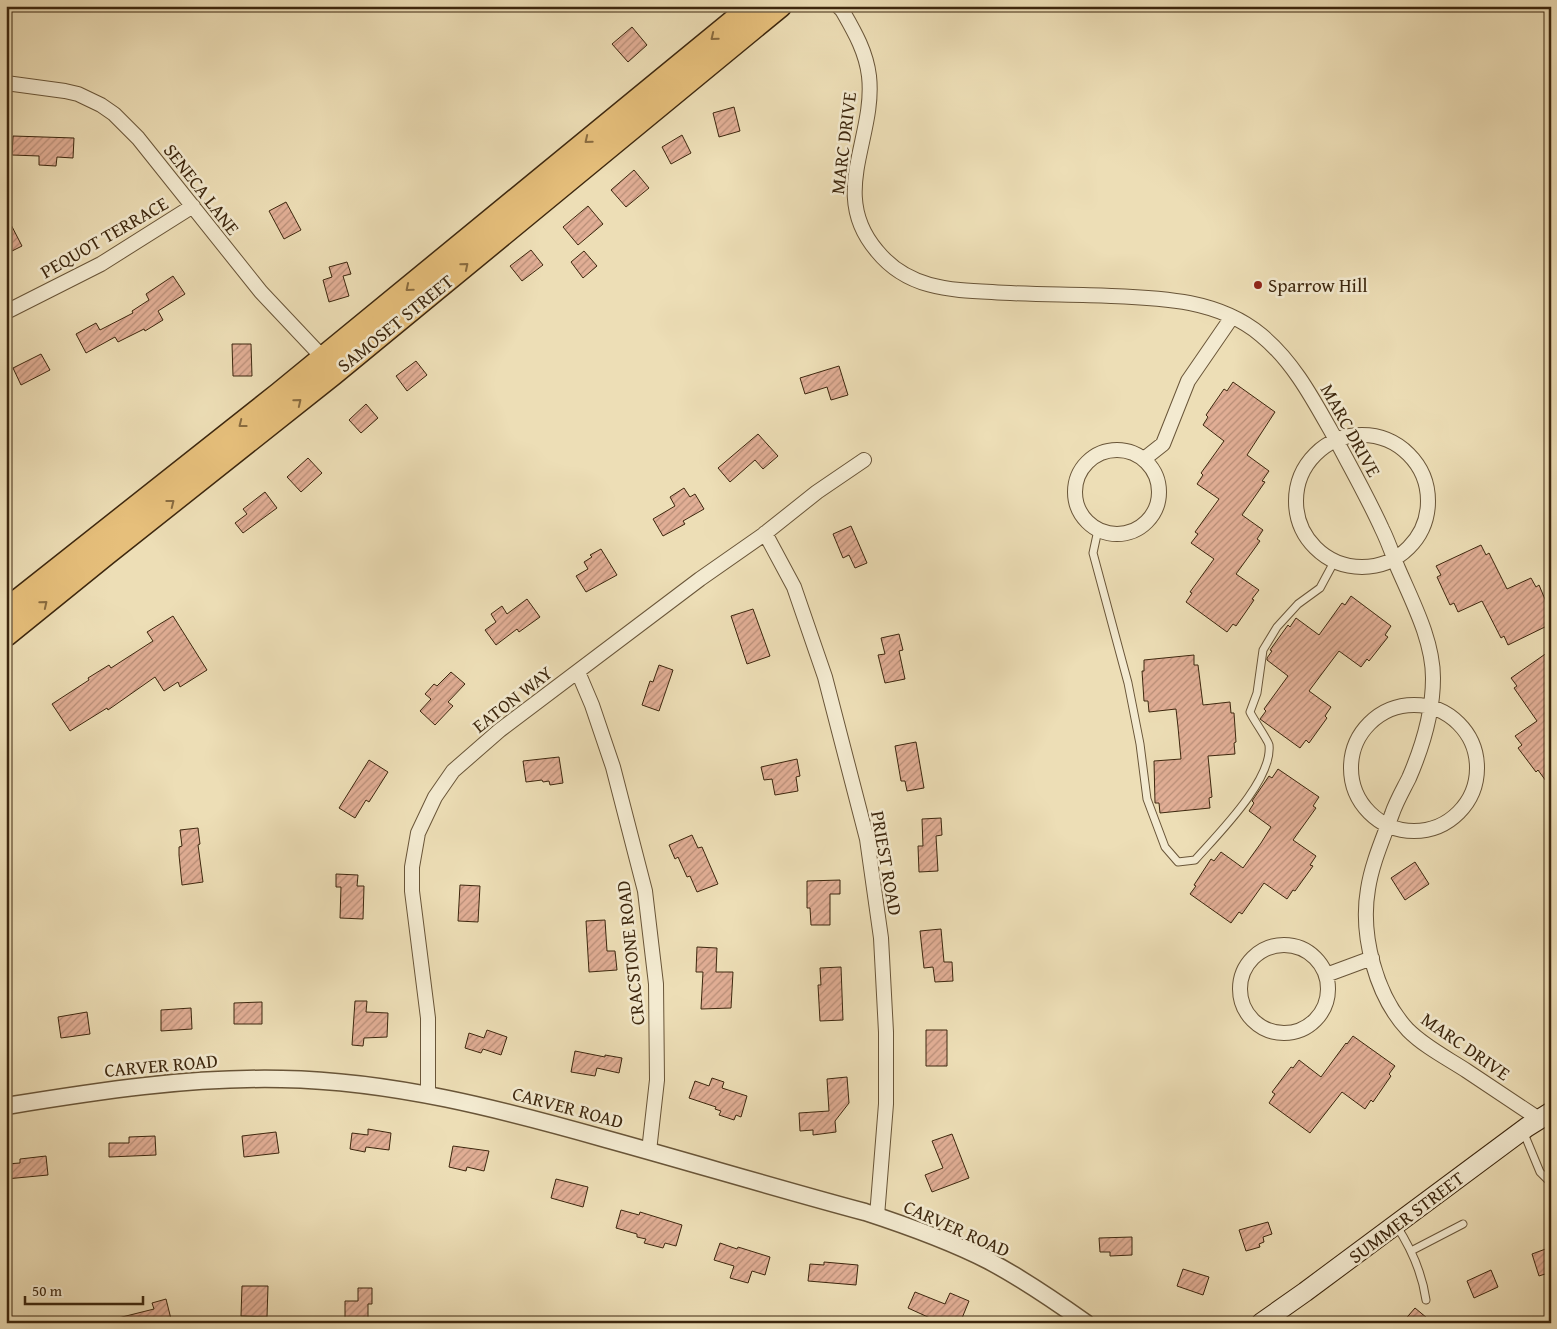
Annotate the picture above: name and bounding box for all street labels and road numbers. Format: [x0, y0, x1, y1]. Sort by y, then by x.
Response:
street label: MARC DRIVE [823, 90, 863, 196]
street label: SENECA LANE [157, 137, 247, 241]
street label: PEQUOT TERRACE [35, 189, 173, 285]
street label: SAMOSET STREET [331, 267, 459, 379]
street label: MARC DRIVE [1314, 378, 1388, 482]
street label: EATON WAY [466, 658, 558, 739]
street label: PRIEST ROAD [864, 809, 910, 917]
street label: CRACSTONE ROAD [608, 879, 652, 1027]
street label: MARC DRIVE [1416, 1005, 1516, 1087]
street label: CARVER ROAD [103, 1046, 219, 1084]
street label: CARVER ROAD [509, 1079, 627, 1135]
street label: SUMMER STREET [1342, 1164, 1470, 1270]
street label: CARVER ROAD [899, 1192, 1015, 1264]

